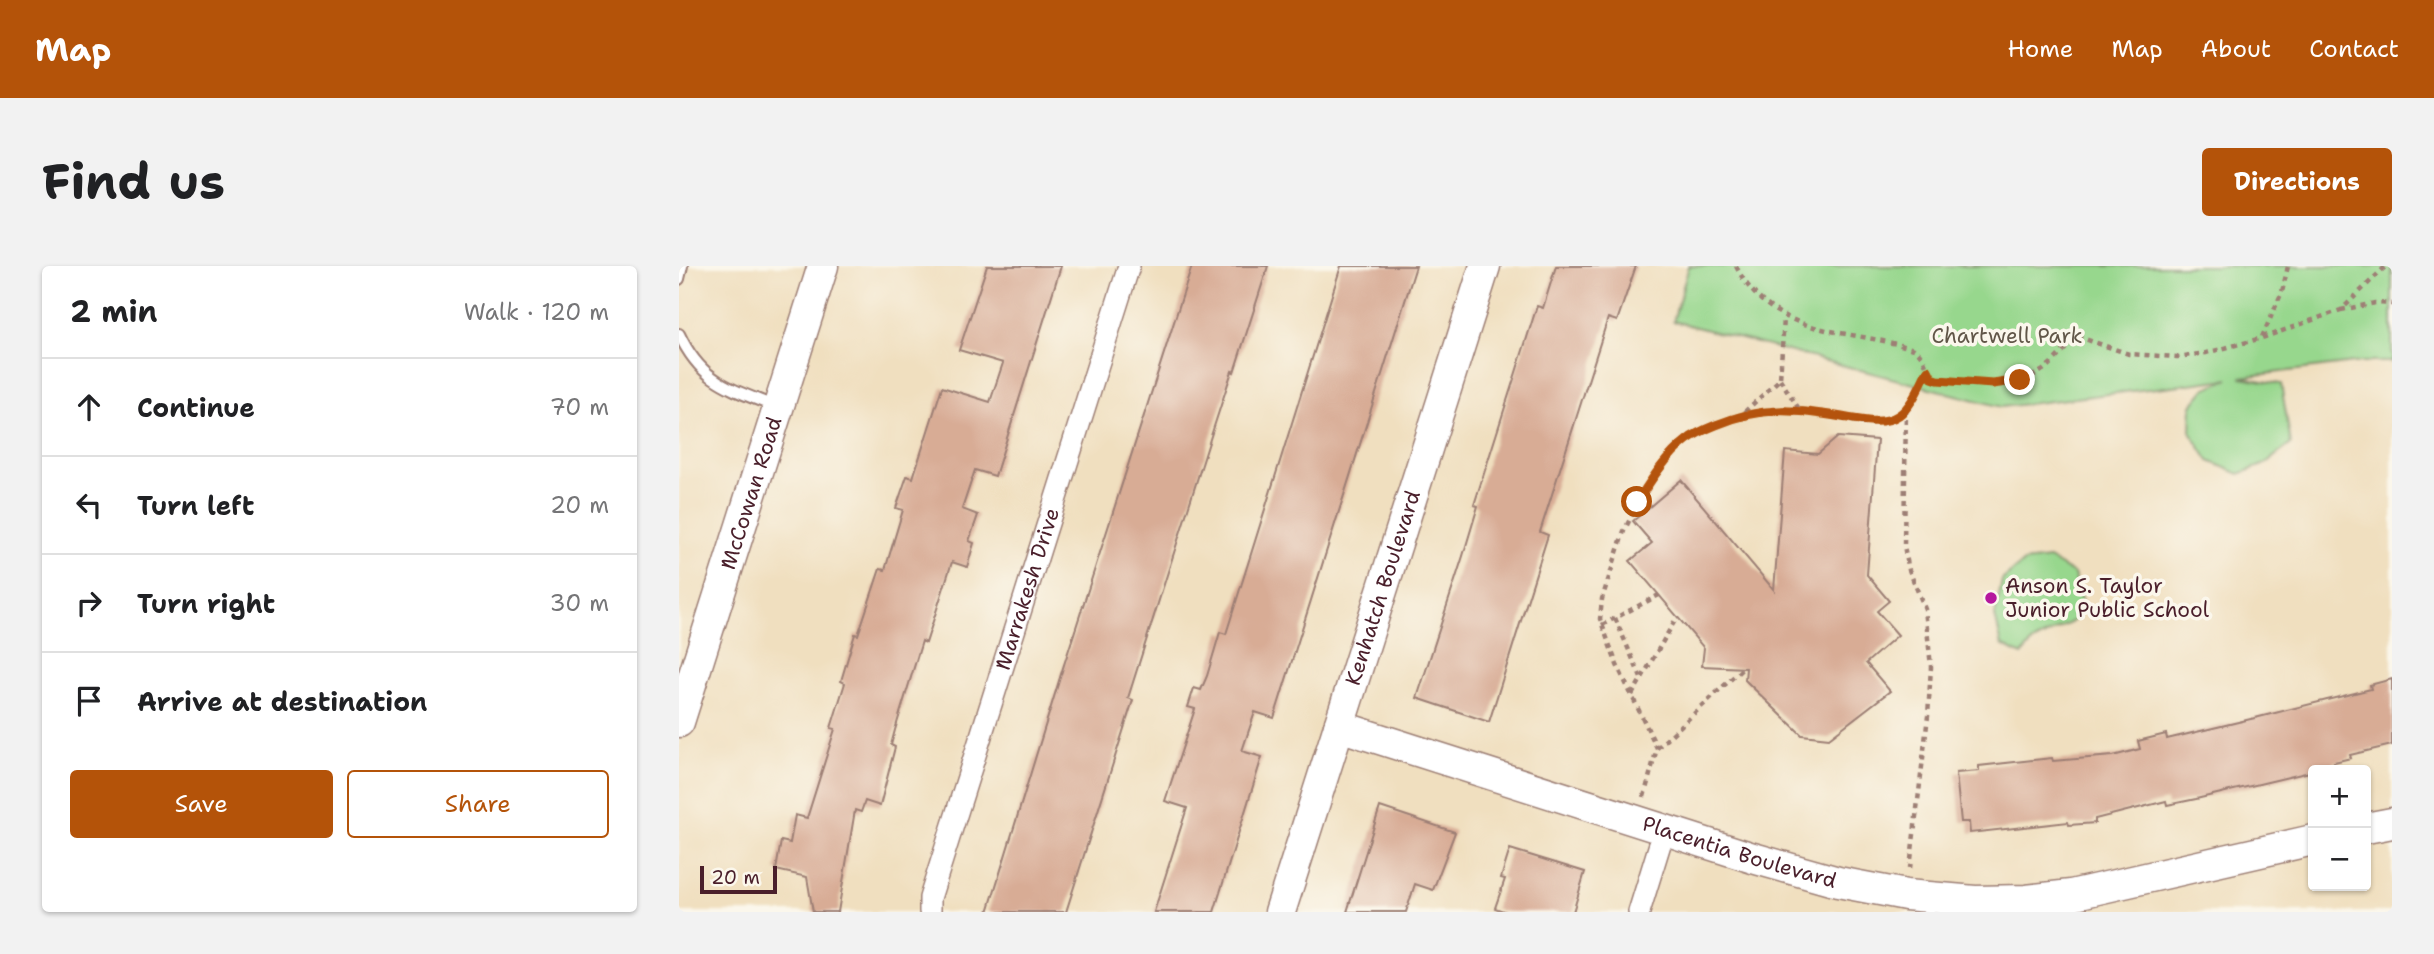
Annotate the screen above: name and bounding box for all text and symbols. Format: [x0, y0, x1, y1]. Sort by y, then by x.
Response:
text: Map [35, 27, 111, 72]
text: Home [2007, 33, 2073, 65]
text: Map [2111, 33, 2163, 65]
text: About [2201, 33, 2271, 65]
text: Contact [2309, 33, 2399, 65]
button: Directions [2202, 148, 2392, 216]
text: Find us [42, 149, 225, 215]
text: 2 min [70, 291, 157, 332]
text: Walk · 120 m [464, 297, 609, 327]
park label: Chartwell Park [1931, 322, 2083, 350]
route end [2004, 364, 2035, 395]
icon: ahead [70, 388, 108, 426]
text: Continue [137, 390, 255, 425]
text: 70 m [550, 392, 609, 422]
street label: McCowan Road [714, 413, 789, 573]
icon: left [70, 486, 108, 524]
route start [1621, 486, 1652, 517]
street label: Kenhatch Boulevard [1339, 487, 1427, 689]
text: Turn left [137, 488, 254, 523]
text: 20 m [550, 490, 609, 520]
street label: Marrakesh Drive [989, 504, 1066, 674]
place label: Anson S. Taylor Junior Public School [2005, 572, 2210, 624]
icon: right [70, 584, 108, 622]
text: Turn right [137, 586, 275, 621]
text: 30 m [550, 588, 609, 618]
marker: Anson S. Taylor Junior Public School [1983, 590, 1999, 606]
icon: arrive [70, 682, 108, 720]
text: Arrive at destination [137, 684, 427, 719]
map controls [2308, 765, 2371, 891]
button: + [2308, 765, 2371, 828]
button: Save [70, 770, 333, 838]
button: Share [347, 770, 609, 838]
street label: Placentia Boulevard [1639, 810, 1840, 895]
button: − [2308, 828, 2371, 891]
scale bar [700, 863, 777, 895]
text: 20 m [711, 865, 760, 890]

